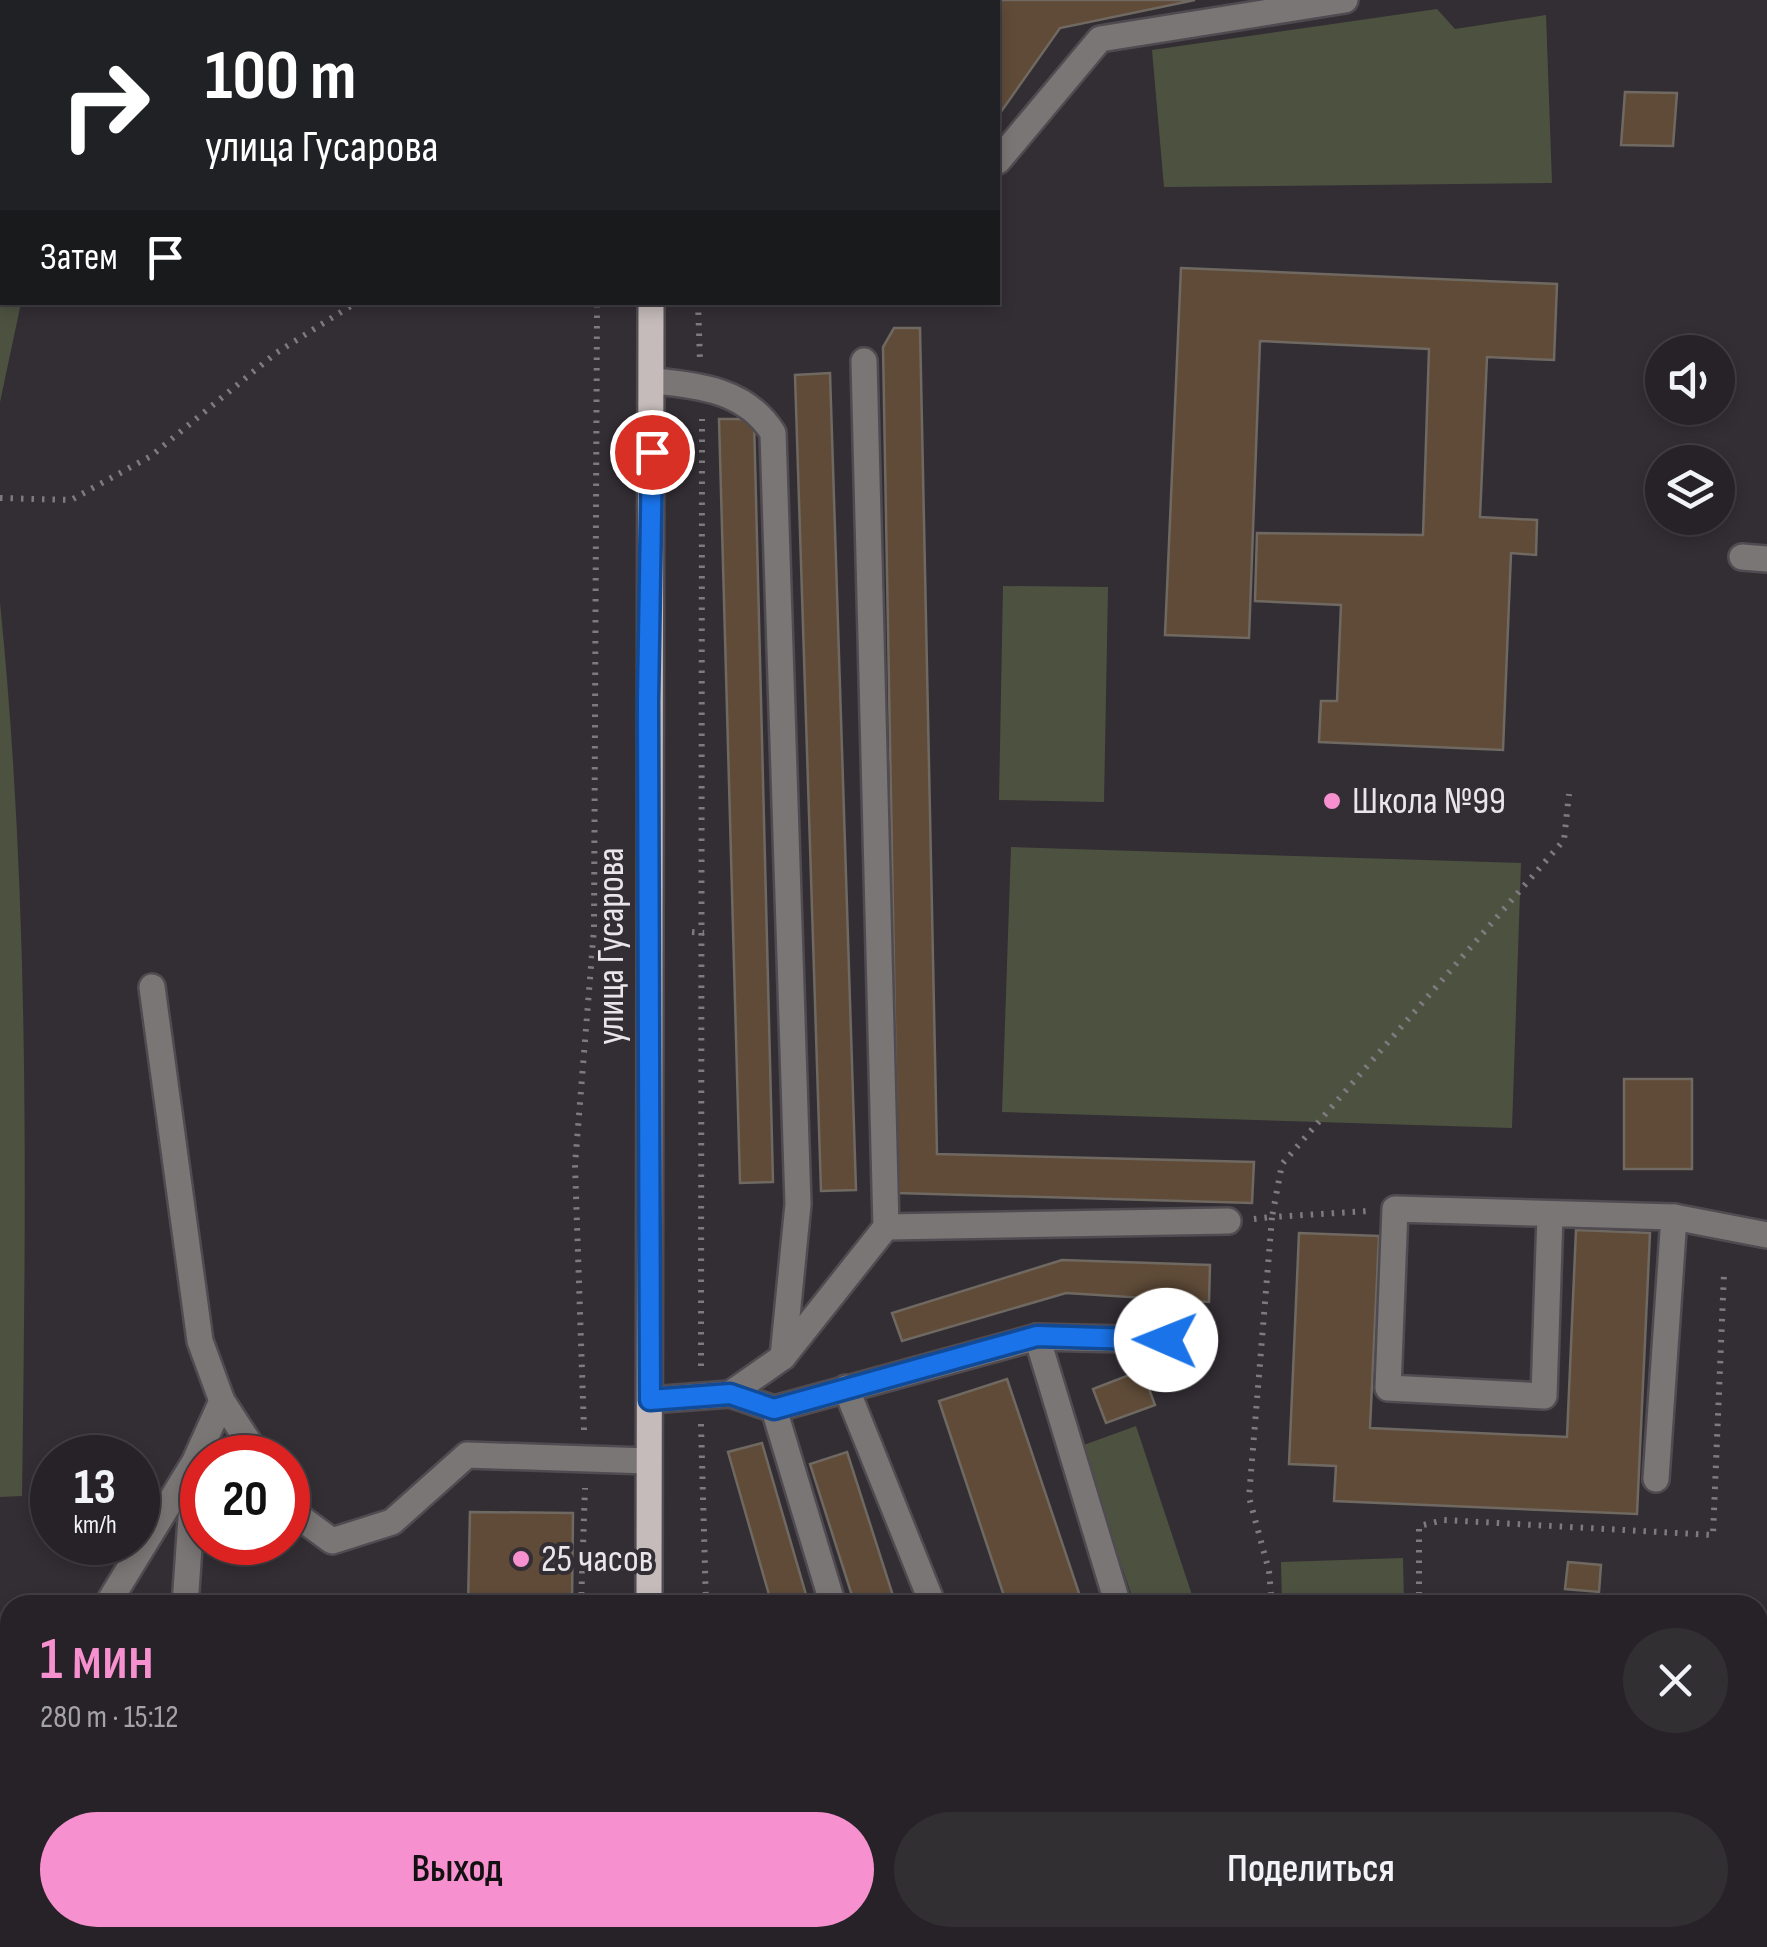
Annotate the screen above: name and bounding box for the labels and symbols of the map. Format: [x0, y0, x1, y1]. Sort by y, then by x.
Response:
pin [610, 410, 695, 495]
place label: Школа №99 [1352, 779, 1506, 824]
marker: Школа №99 [1321, 790, 1343, 812]
street label: улица Гусарова [589, 847, 634, 1045]
position arrow [1114, 1288, 1218, 1392]
speed limit sign: 20 [180, 1435, 310, 1565]
place label: 25 часов [541, 1537, 653, 1582]
marker: 25 часов [510, 1548, 532, 1570]

